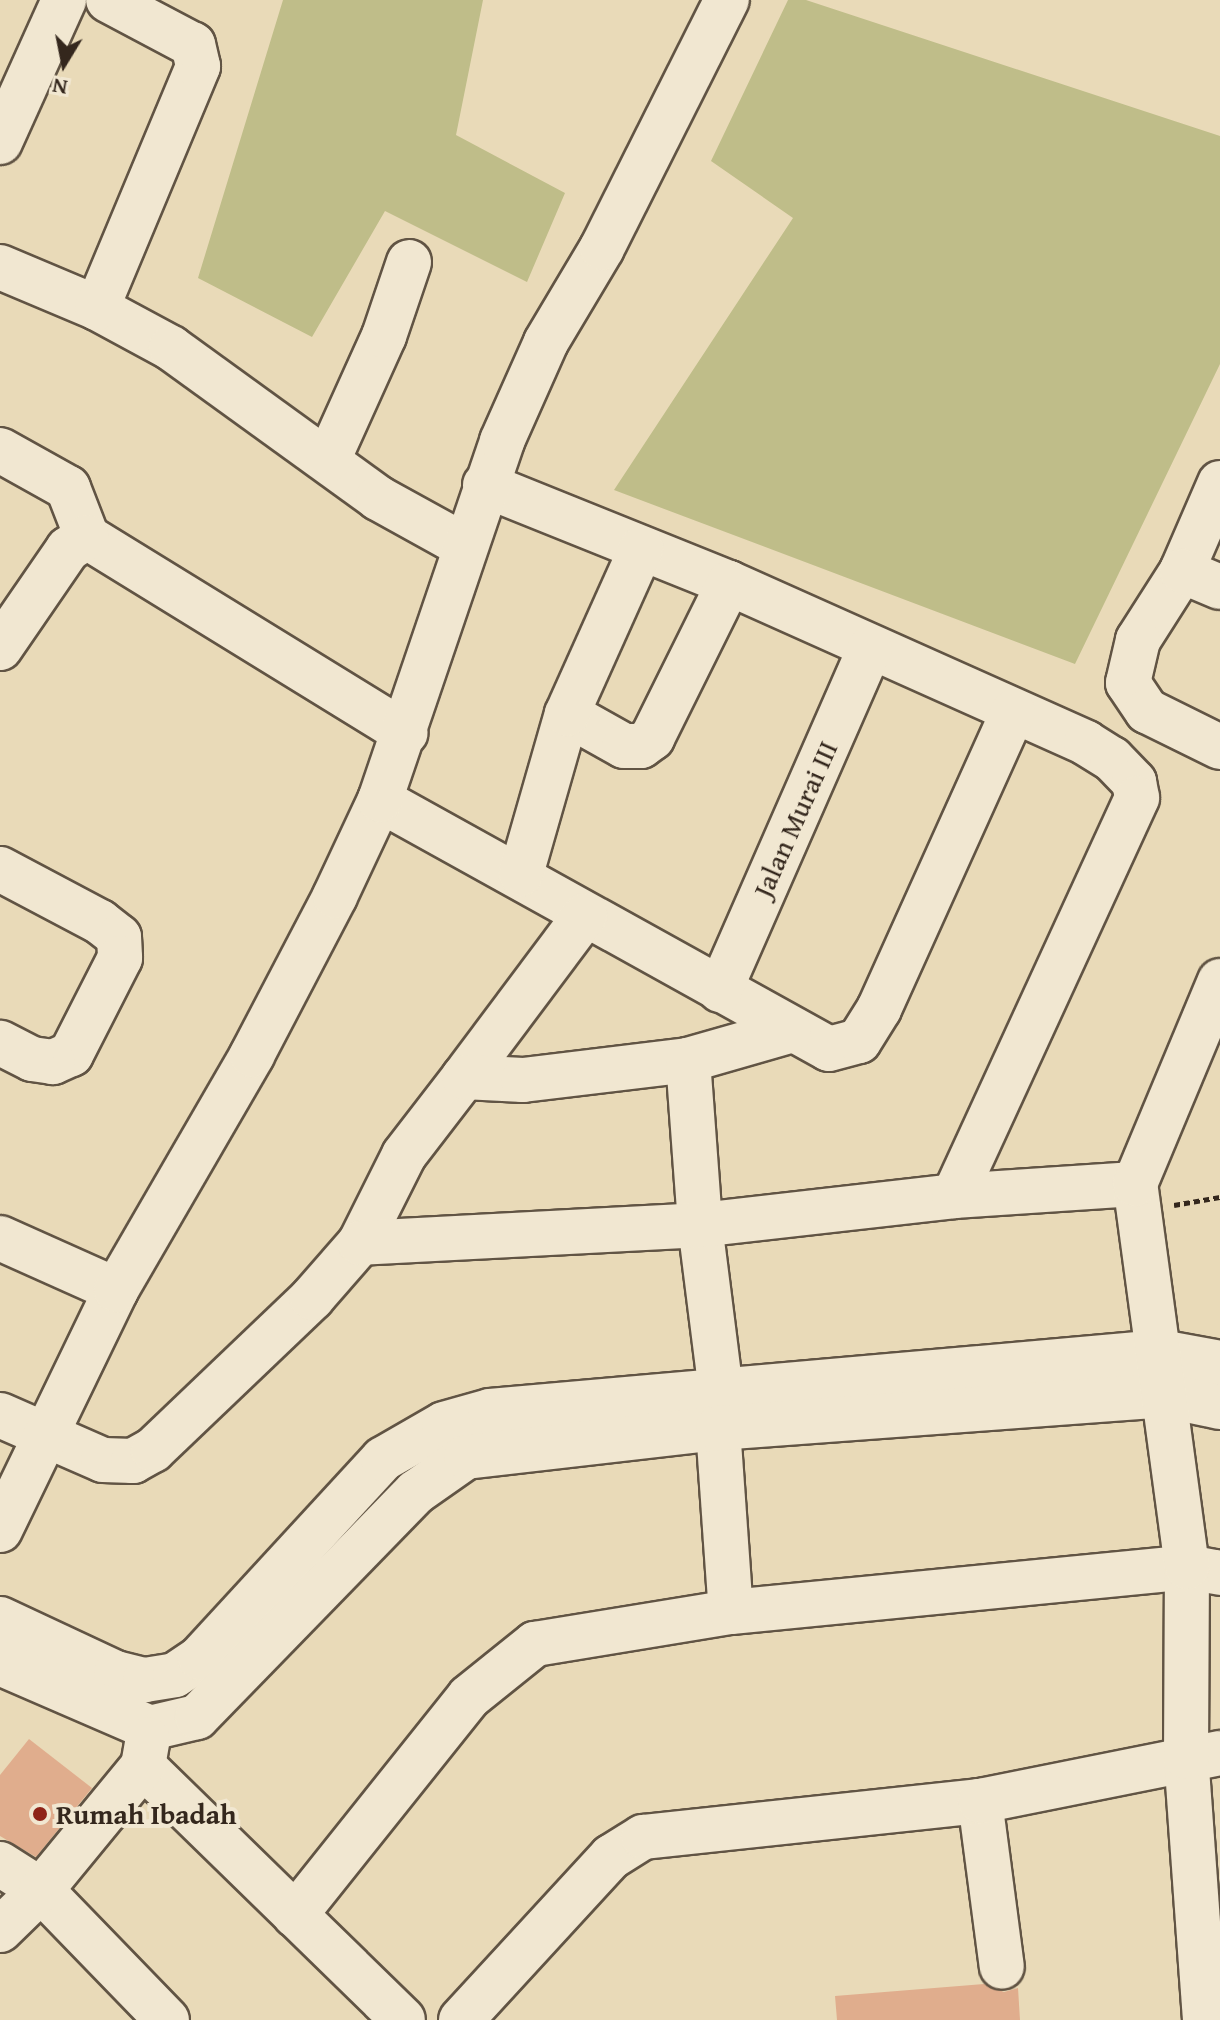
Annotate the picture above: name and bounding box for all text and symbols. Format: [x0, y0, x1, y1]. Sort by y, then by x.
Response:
north arrow [24, 24, 104, 104]
text: N [50, 71, 70, 105]
street label: Jalan Murai III [746, 736, 844, 902]
place label: Rumah Ibadah [56, 1797, 237, 1831]
marker: Rumah Ibadah [31, 1805, 49, 1823]

